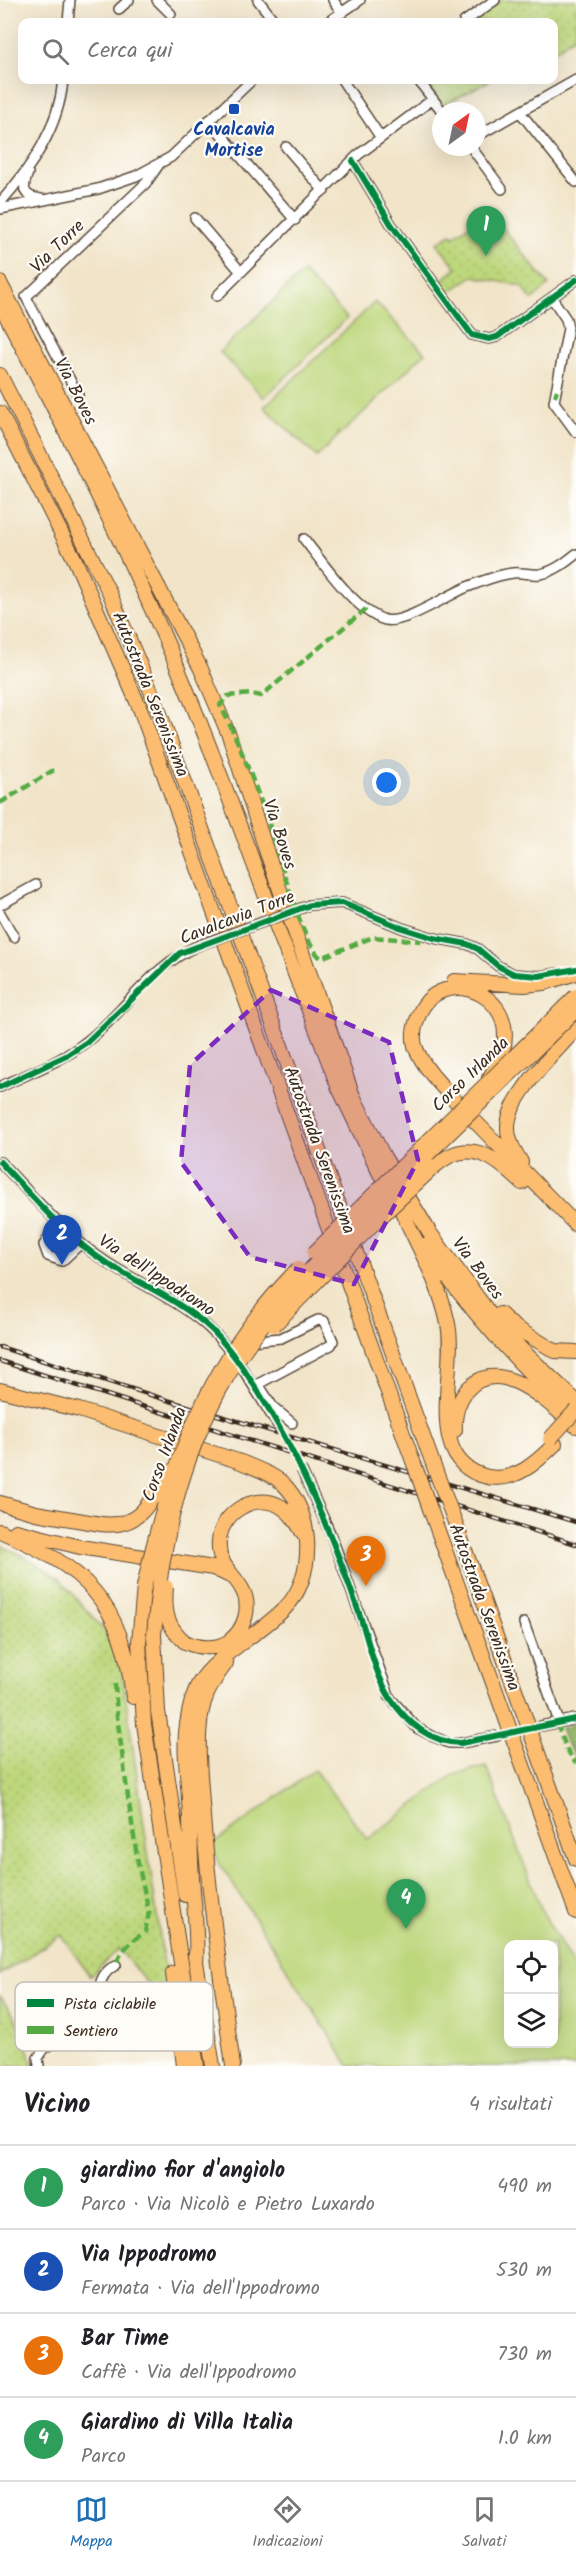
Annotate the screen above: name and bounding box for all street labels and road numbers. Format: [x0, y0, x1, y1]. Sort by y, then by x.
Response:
street label: Via Torre [24, 213, 92, 281]
street label: Via Boves [45, 353, 104, 431]
street label: Autostrada Serenissima [103, 607, 196, 782]
street label: Via Boves [254, 795, 304, 874]
street label: Cavalcavia Torre [176, 883, 299, 954]
street label: Corso Irlanda [425, 1030, 517, 1120]
street label: Autostrada Serenissima [275, 1063, 362, 1238]
street label: Via dell'Ippodromo [92, 1227, 221, 1325]
street label: Via Boves [443, 1231, 510, 1307]
street label: Corso Irlanda [135, 1403, 196, 1506]
street label: Autostrada Serenissima [440, 1520, 527, 1695]

